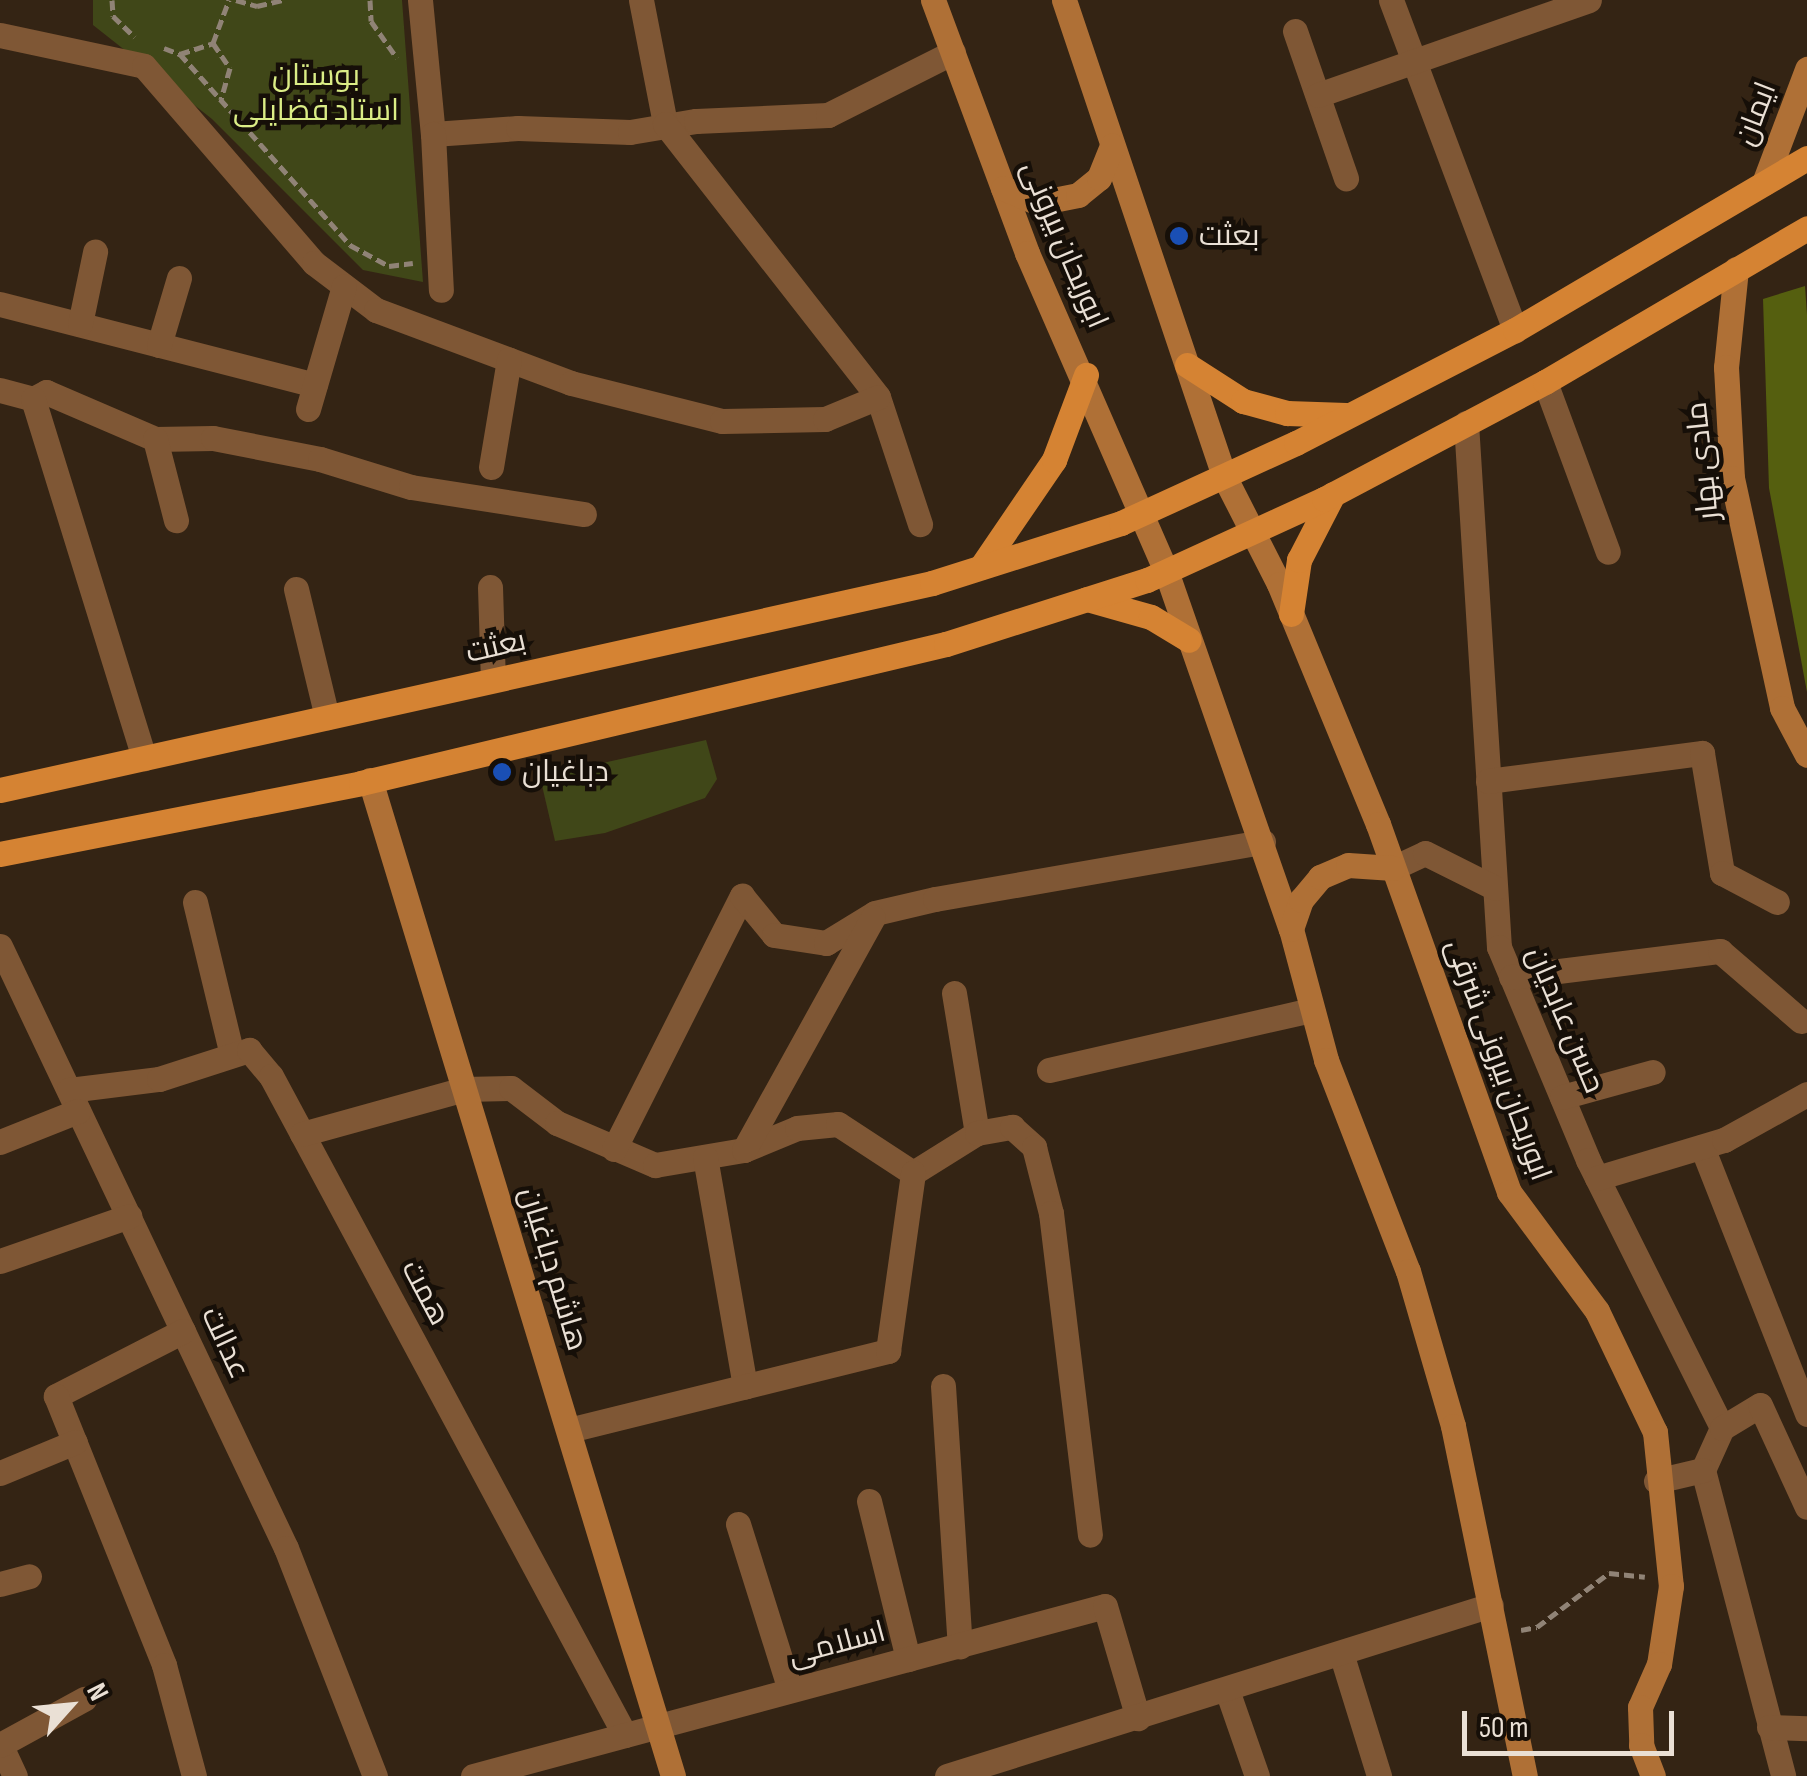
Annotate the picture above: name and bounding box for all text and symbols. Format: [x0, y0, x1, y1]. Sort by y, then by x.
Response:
park label: بوستان استاد فضایلی [233, 58, 399, 128]
street label: ایمان [1728, 77, 1784, 151]
street label: ابوریحان بیرونی [1013, 156, 1115, 334]
place label: بعثت [1199, 218, 1259, 254]
marker: بعثت [1168, 225, 1190, 247]
street label: مادی بهار [1679, 400, 1727, 522]
street label: بعثت [463, 623, 529, 671]
place label: دباغیان [522, 754, 609, 790]
marker: دباغیان [491, 761, 513, 783]
street label: ابوریحان بیرونی شرقی [1438, 934, 1558, 1186]
street label: حسن عابدیان [1518, 942, 1612, 1098]
street label: هاشم دباغیان [511, 1183, 595, 1355]
street label: همت [393, 1254, 457, 1332]
street label: عدالت [193, 1302, 257, 1384]
street label: اسلامی [785, 1614, 889, 1674]
north arrow [20, 1656, 120, 1756]
text: N [79, 1678, 115, 1706]
scale bar [1467, 1691, 1680, 1753]
text: 50 m [1479, 1710, 1528, 1746]

